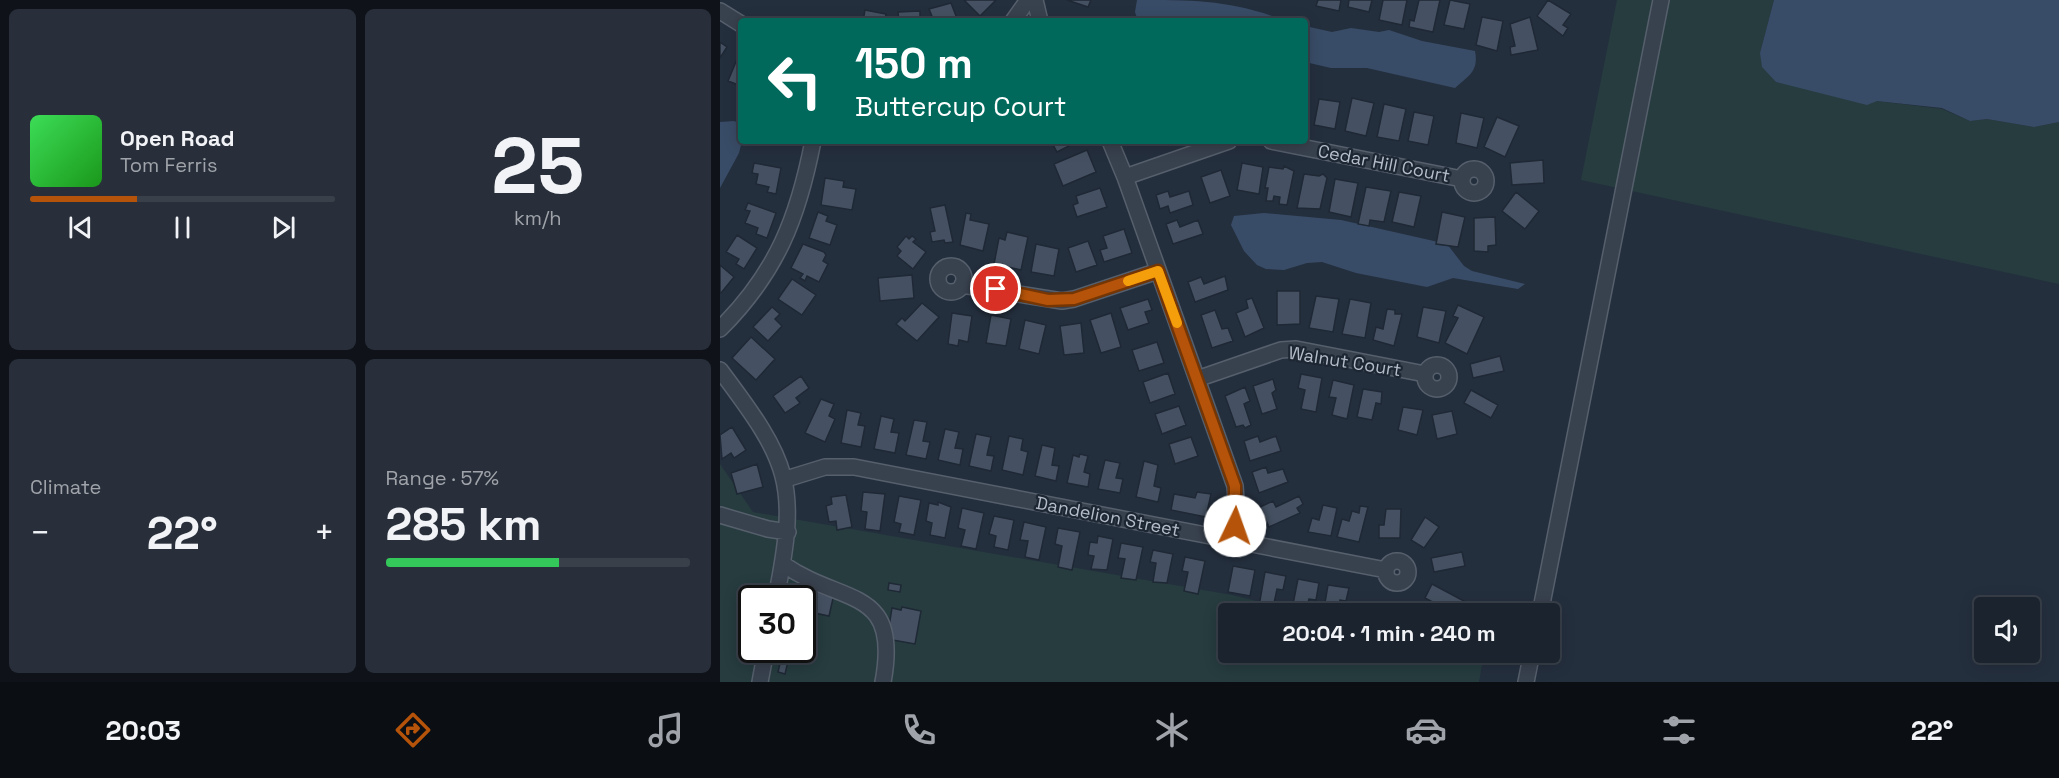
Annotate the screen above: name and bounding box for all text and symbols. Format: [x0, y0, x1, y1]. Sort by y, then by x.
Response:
text: 150 m [855, 37, 973, 90]
icon: left [756, 42, 834, 120]
text: Buttercup Court [855, 89, 1066, 124]
text: 25 [491, 116, 584, 216]
text: Open Road [120, 124, 235, 152]
street label: Cedar Hill Court [1316, 139, 1452, 187]
text: Tom Ferris [120, 152, 218, 178]
text: km/h [514, 205, 562, 231]
icon: previous [64, 211, 97, 244]
icon: pause [166, 211, 199, 244]
icon: next [267, 211, 300, 244]
pin [970, 263, 1021, 314]
icon: arrive [979, 272, 1012, 305]
street label: Walnut Court [1287, 341, 1403, 381]
text: Range · 57% [386, 465, 499, 491]
text: Climate [30, 474, 101, 500]
street label: Dandelion Street [1034, 491, 1182, 541]
position arrow [1203, 494, 1267, 558]
text: 285 km [386, 496, 541, 553]
text: 22° [147, 505, 218, 562]
text: − [30, 512, 50, 554]
text: + [314, 512, 334, 554]
speed limit sign: 30 [738, 585, 816, 663]
map controls [1974, 597, 2040, 663]
button: sound [1974, 597, 2040, 663]
text: 20:04 · 1 min · 240 m [1282, 619, 1496, 647]
icon: directions [392, 709, 434, 751]
icon: music [645, 709, 687, 751]
icon: phone [898, 709, 940, 751]
icon: climate [1151, 709, 1193, 751]
icon: car [1405, 709, 1447, 751]
icon: filters [1658, 709, 1700, 751]
text: 20:03 [106, 713, 181, 748]
text: 22° [1911, 713, 1953, 748]

